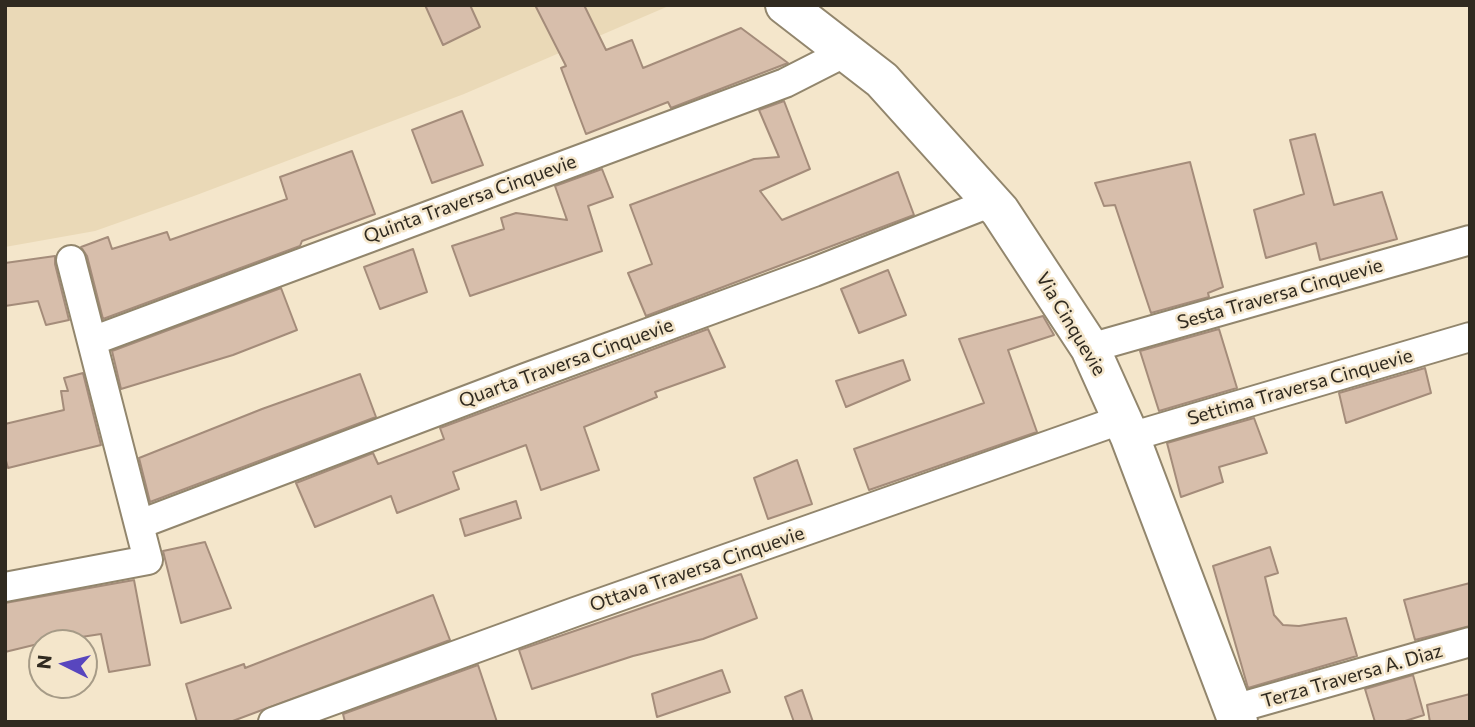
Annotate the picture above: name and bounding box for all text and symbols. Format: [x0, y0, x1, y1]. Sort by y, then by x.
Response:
street label: Quinta Traversa Cinquevie [360, 150, 580, 248]
street label: Sesta Traversa Cinquevie [1175, 254, 1385, 334]
street label: Via Cinquevie [1031, 268, 1111, 380]
street label: Quarta Traversa Cinquevie [456, 314, 676, 412]
street label: Settima Traversa Cinquevie [1185, 344, 1415, 430]
street label: Ottava Traversa Cinquevie [587, 522, 807, 616]
north arrow [28, 629, 98, 699]
street label: Terza Traversa A. Diaz [1259, 639, 1445, 713]
text: N [31, 654, 56, 670]

